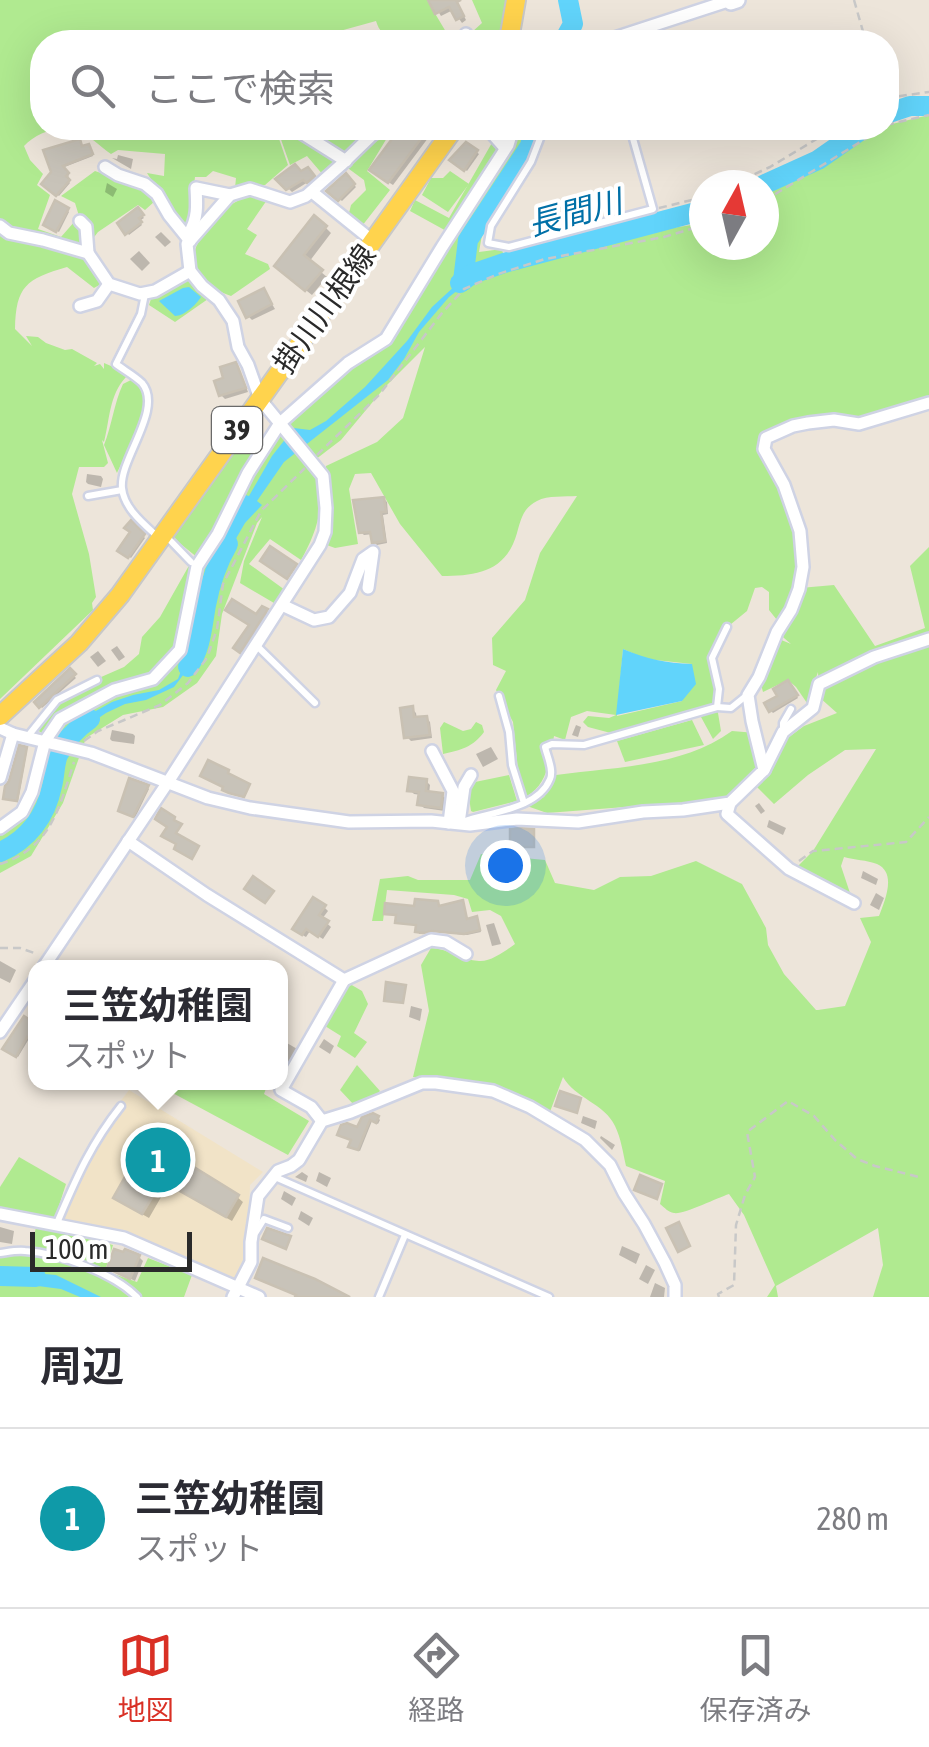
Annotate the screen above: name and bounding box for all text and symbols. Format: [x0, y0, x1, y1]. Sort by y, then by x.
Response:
search box [30, 30, 899, 140]
icon: search [65, 58, 120, 113]
text: ここで検索 [145, 67, 335, 110]
north arrow [689, 170, 779, 260]
water label: 長間川 [524, 181, 629, 243]
street label: 掛川川根線 [266, 238, 382, 379]
road number: 39 [212, 407, 262, 453]
your location [480, 840, 531, 891]
popup [28, 960, 288, 1090]
text: 三笠幼稚園 [63, 984, 253, 1027]
text: スポット [63, 1037, 191, 1074]
pin: 1 [126, 1122, 190, 1198]
scale bar [30, 1227, 192, 1272]
text: 100 m [45, 1233, 108, 1265]
text: 周辺 [40, 1342, 124, 1390]
text: 三笠幼稚園 [135, 1477, 325, 1520]
text: 1 [65, 1500, 80, 1537]
text: 280 m [816, 1500, 889, 1537]
text: スポット [135, 1530, 263, 1567]
tab: 地図 [117, 1628, 174, 1728]
tab: 経路 [408, 1628, 465, 1728]
tab: 保存済み [699, 1628, 812, 1728]

